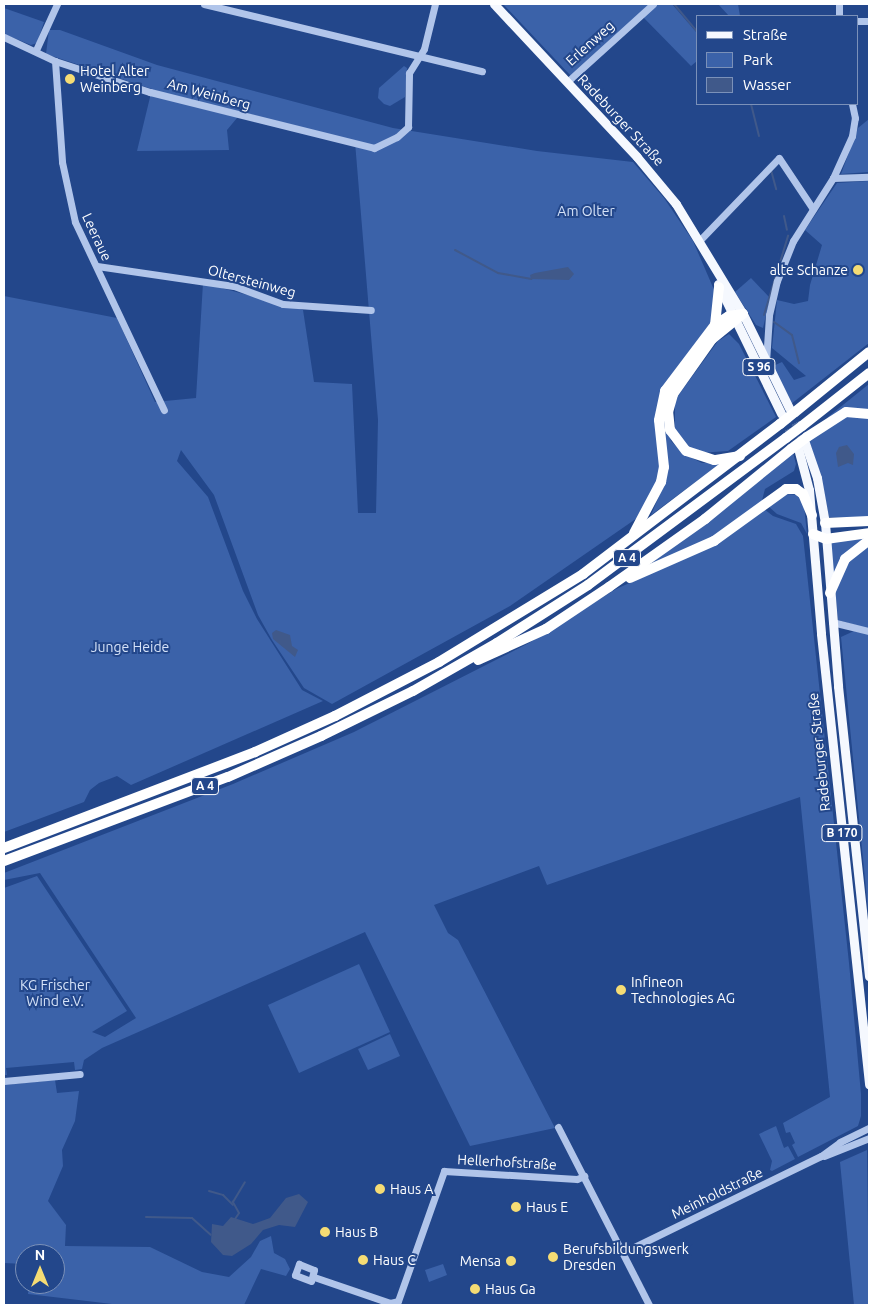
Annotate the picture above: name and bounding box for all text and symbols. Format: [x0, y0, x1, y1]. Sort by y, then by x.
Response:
legend [696, 15, 858, 105]
street label: Erlenweg [562, 17, 618, 69]
text: Straße [743, 26, 787, 43]
text: Park [743, 51, 773, 68]
place label: Hotel Alter Weinberg [80, 63, 149, 95]
street label: Radeburger Straße [574, 71, 668, 169]
marker: Hotel Alter Weinberg [64, 73, 76, 85]
street label: Am Weinberg [166, 75, 252, 113]
text: Wasser [743, 76, 791, 93]
park label: Am Olter [557, 203, 615, 219]
street label: Leeraue [79, 210, 115, 264]
street label: Oltersteinweg [206, 261, 298, 301]
place label: alte Schanze [770, 262, 848, 278]
marker: alte Schanze [852, 264, 864, 276]
road number: S 96 [742, 358, 776, 377]
road number: A 4 [612, 548, 642, 568]
park label: Junge Heide [91, 639, 169, 655]
street label: Radeburger Straße [804, 692, 834, 812]
road number: A 4 [190, 776, 220, 796]
road number: B 170 [821, 824, 863, 842]
place label: Infineon Technologies AG [631, 974, 735, 1006]
park label: KG Frischer Wind e.V. [20, 977, 90, 1010]
marker: Infineon Technologies AG [615, 984, 627, 996]
street label: Hellerhofstraße [457, 1151, 557, 1173]
street label: Meinholdstraße [669, 1164, 765, 1222]
place label: Haus A [390, 1181, 433, 1197]
marker: Haus A [374, 1183, 386, 1195]
place label: Haus E [526, 1199, 568, 1215]
marker: Haus E [510, 1201, 522, 1213]
place label: Haus B [335, 1224, 378, 1240]
marker: Haus B [319, 1226, 331, 1238]
place label: Berufsbildungswerk Dresden [563, 1241, 689, 1274]
north arrow [15, 1244, 65, 1294]
text: N [35, 1247, 45, 1263]
marker: Berufsbildungswerk Dresden [547, 1251, 559, 1263]
place label: Haus C [373, 1252, 416, 1268]
place label: Mensa [460, 1253, 501, 1269]
marker: Haus C [357, 1254, 369, 1266]
marker: Mensa [505, 1255, 517, 1267]
place label: Haus Ga [485, 1281, 536, 1297]
marker: Haus Ga [469, 1283, 481, 1295]

